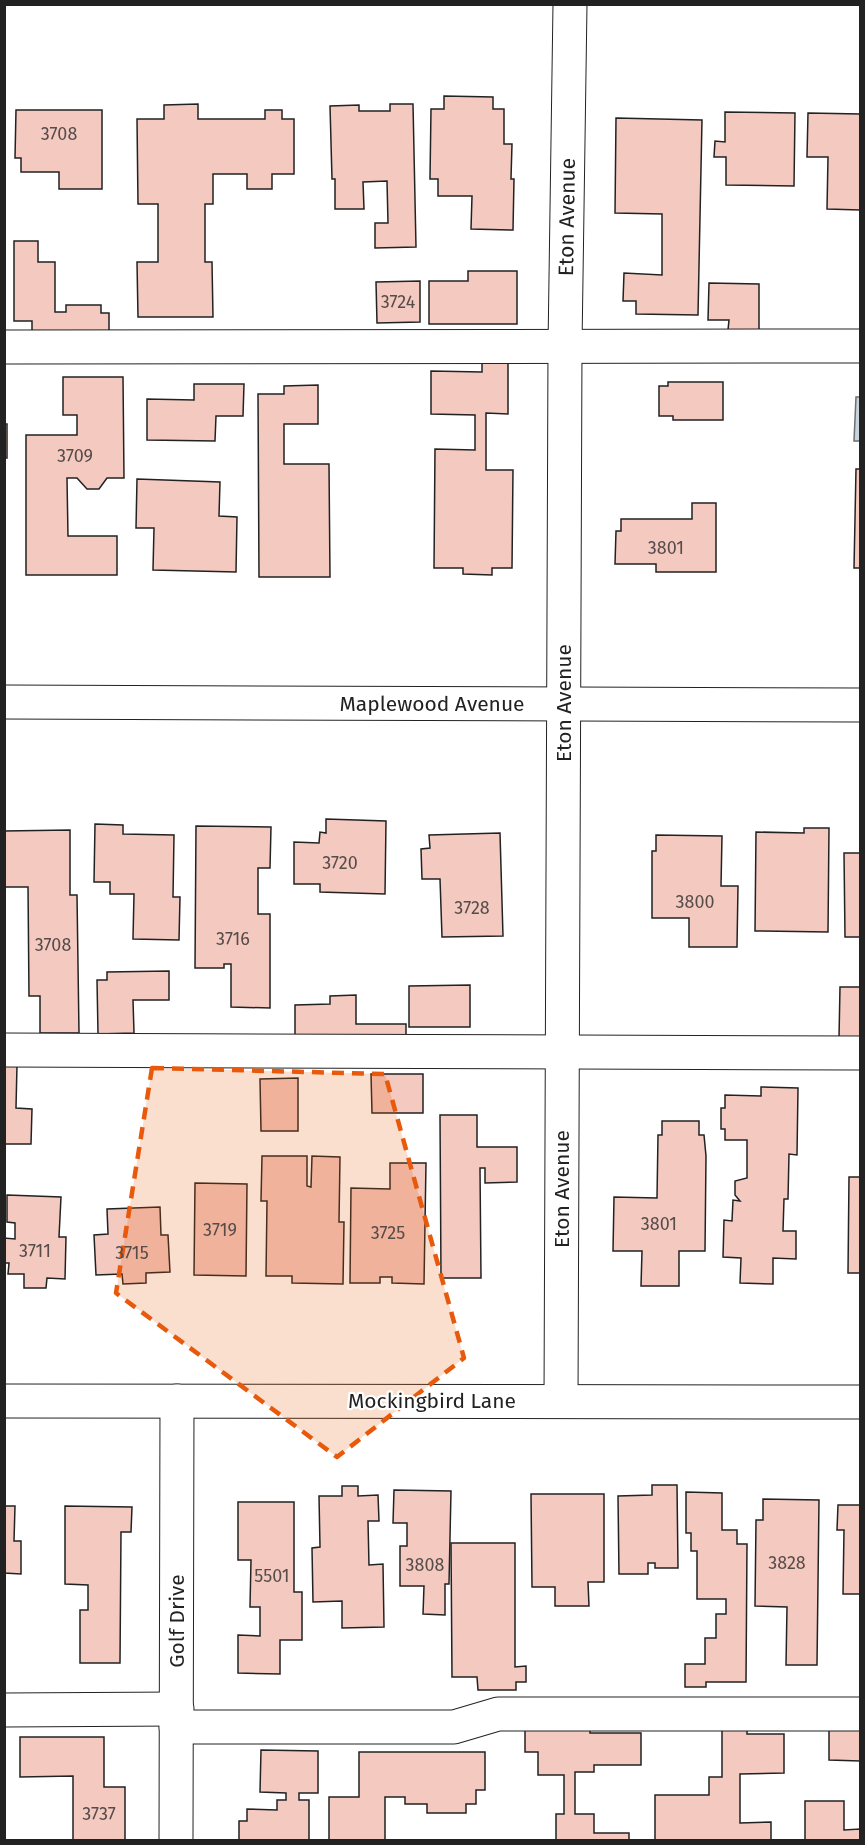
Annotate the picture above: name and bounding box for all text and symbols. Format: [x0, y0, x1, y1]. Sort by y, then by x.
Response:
house number: 3708 [41, 123, 77, 145]
street label: Eton Avenue [553, 158, 581, 276]
house number: 3724 [381, 291, 416, 313]
house number: 3709 [57, 445, 93, 467]
house number: 3801 [648, 537, 684, 559]
street label: Eton Avenue [551, 644, 577, 762]
street label: Maplewood Avenue [339, 691, 525, 717]
house number: 3720 [322, 852, 358, 874]
house number: 3800 [676, 891, 715, 913]
house number: 3728 [454, 897, 490, 919]
house number: 3716 [216, 928, 250, 950]
house number: 3708 [35, 934, 71, 956]
street label: Eton Avenue [549, 1130, 575, 1248]
house number: 3801 [641, 1213, 677, 1235]
house number: 3719 [203, 1219, 237, 1241]
house number: 3725 [371, 1222, 405, 1244]
house number: 3711 [19, 1240, 51, 1262]
house number: 3715 [115, 1242, 149, 1264]
street label: Mockingbird Lane [348, 1388, 516, 1414]
house number: 3828 [768, 1552, 806, 1574]
house number: 3808 [406, 1554, 445, 1576]
house number: 5501 [254, 1565, 290, 1587]
street label: Golf Drive [164, 1574, 190, 1668]
house number: 3737 [82, 1803, 116, 1825]

